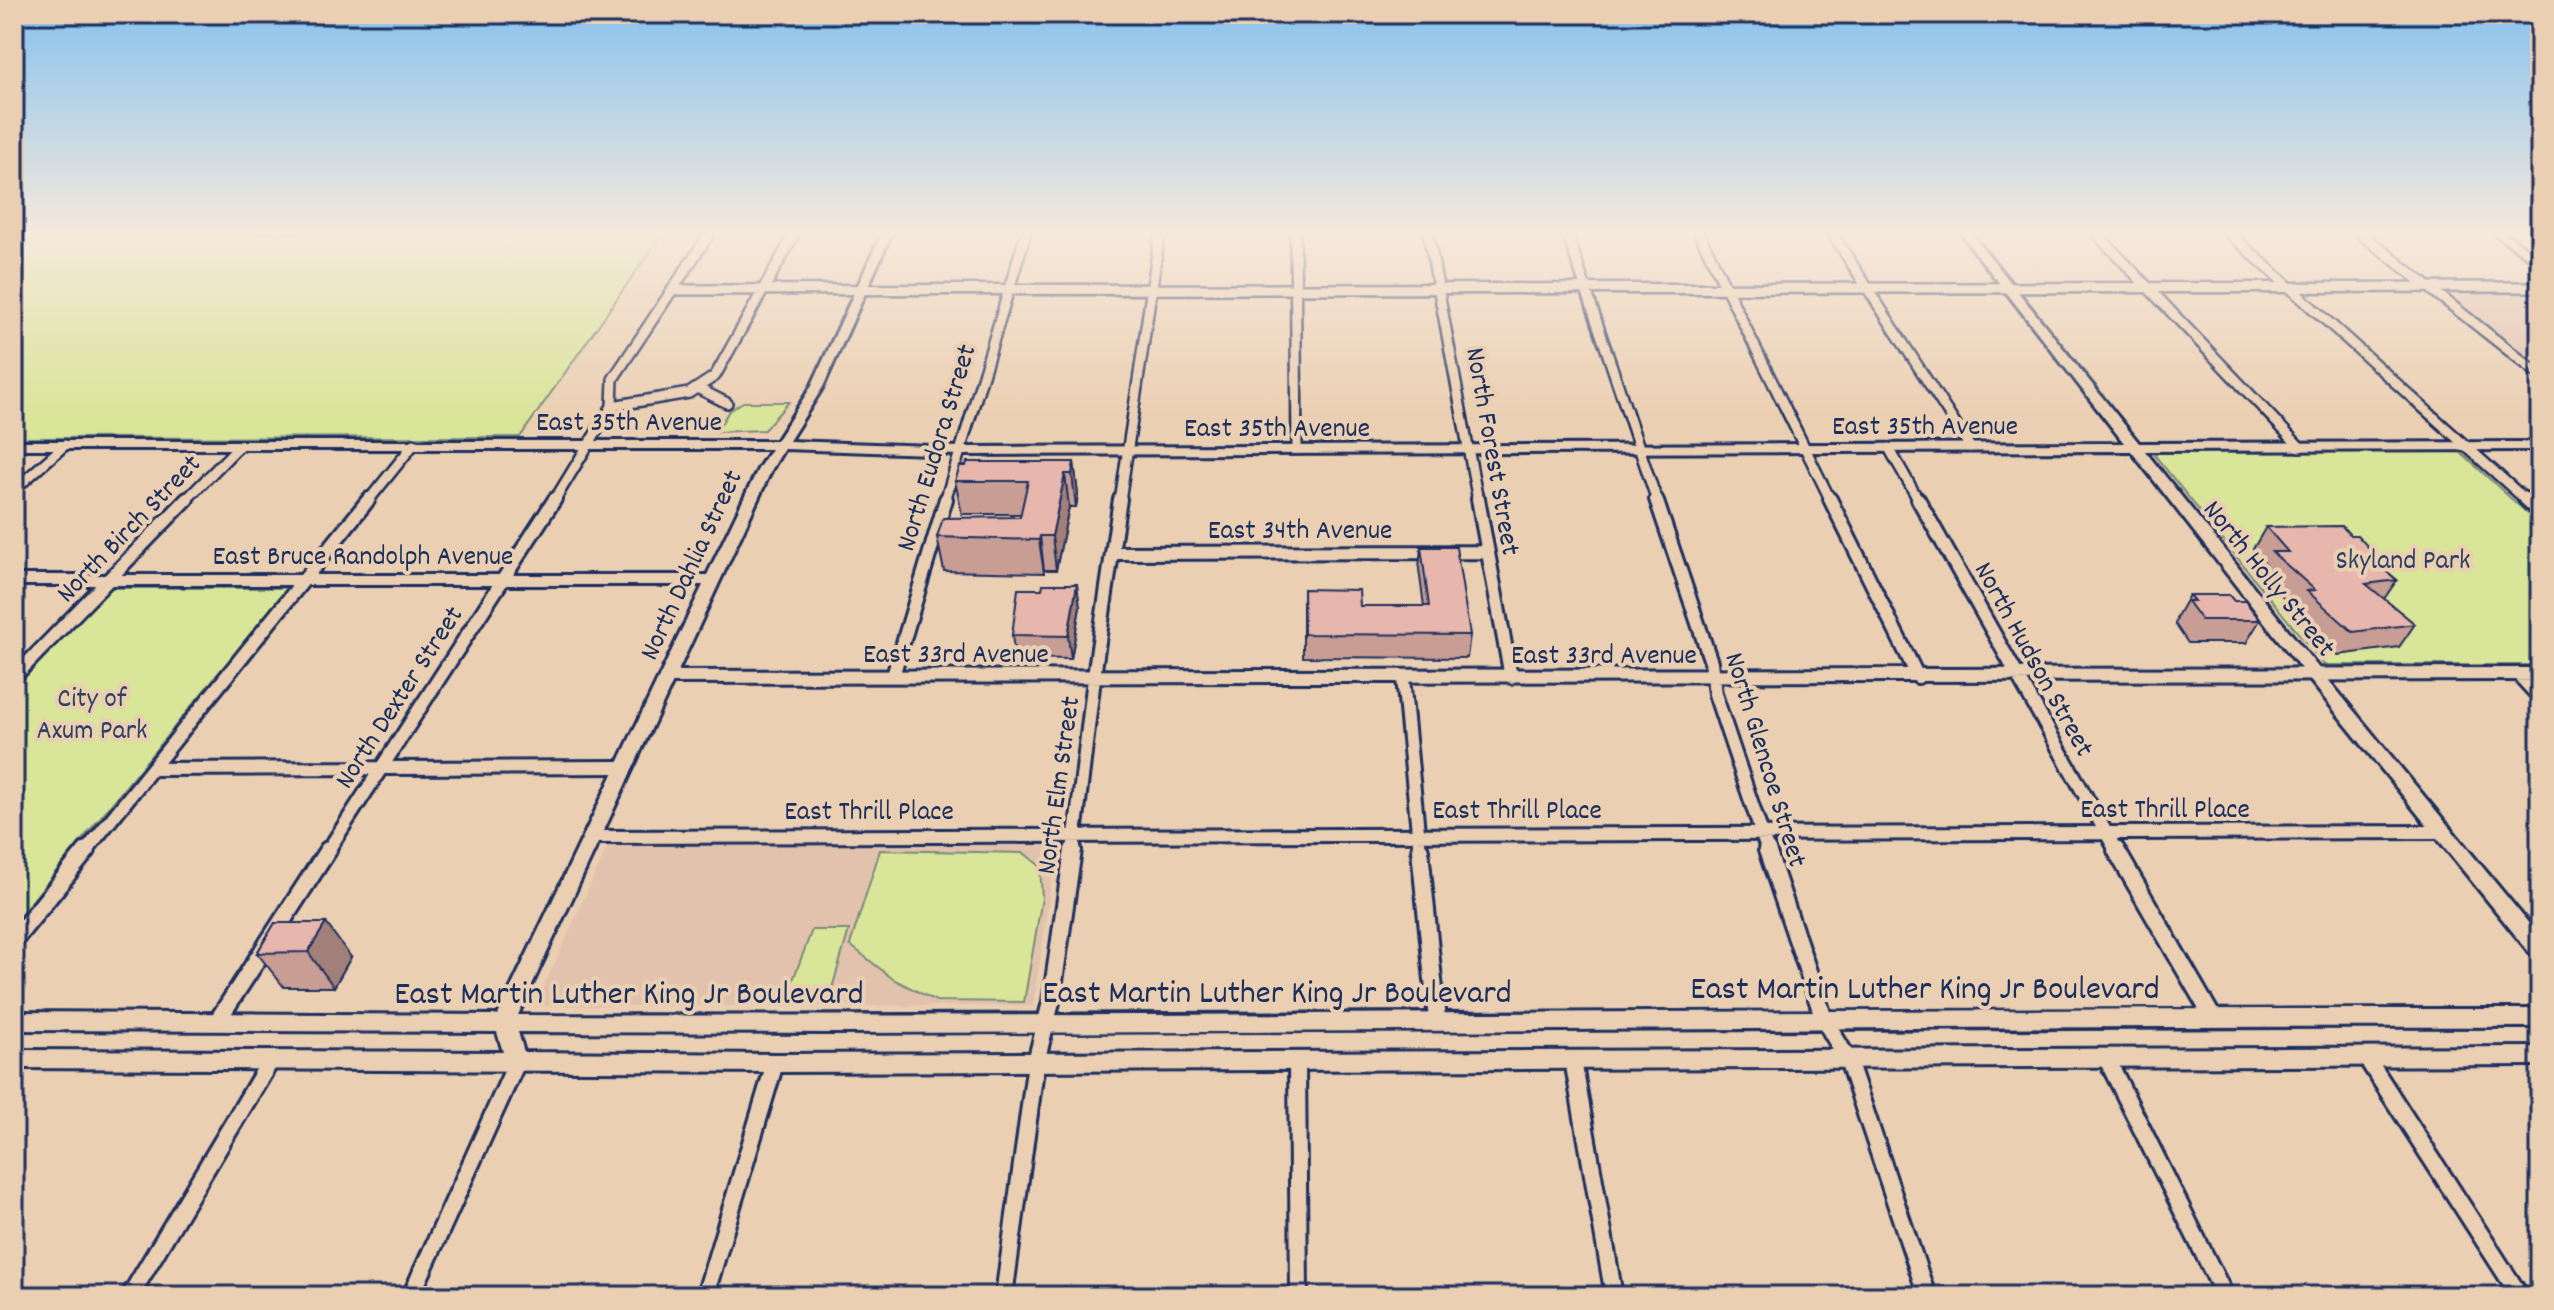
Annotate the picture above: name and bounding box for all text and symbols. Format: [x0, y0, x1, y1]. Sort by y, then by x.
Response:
street label: North Eudora Street [888, 340, 989, 557]
street label: North Forest Street [1452, 345, 1528, 559]
street label: East 35th Avenue [536, 405, 722, 445]
street label: East 35th Avenue [1832, 409, 2018, 449]
street label: East 35th Avenue [1184, 411, 1370, 451]
street label: North Birch Street [49, 447, 212, 614]
street label: North Dahlia Street [632, 464, 755, 668]
street label: North Holly Street [2191, 493, 2343, 667]
street label: East 34th Avenue [1208, 513, 1392, 553]
street label: East Bruce Randolph Avenue [213, 539, 513, 579]
park label: Skyland Park [2335, 543, 2471, 583]
street label: North Hudson Street [1961, 556, 2102, 765]
street label: North Dexter Street [327, 599, 475, 798]
street label: East 33rd Avenue [863, 637, 1049, 677]
street label: East 33rd Avenue [1511, 638, 1697, 678]
street label: North Glencoe Street [1712, 648, 1815, 873]
park label: City of Axum Park [36, 681, 148, 753]
street label: North Elm Street [1029, 694, 1093, 877]
street label: East Thrill Place [2080, 792, 2250, 832]
street label: East Thrill Place [1432, 793, 1602, 833]
street label: East Thrill Place [784, 794, 954, 834]
street label: East Martin Luther King Jr Boulevard [1690, 967, 2160, 1016]
street label: East Martin Luther King Jr Boulevard [1042, 971, 1512, 1020]
street label: East Martin Luther King Jr Boulevard [394, 972, 864, 1021]

